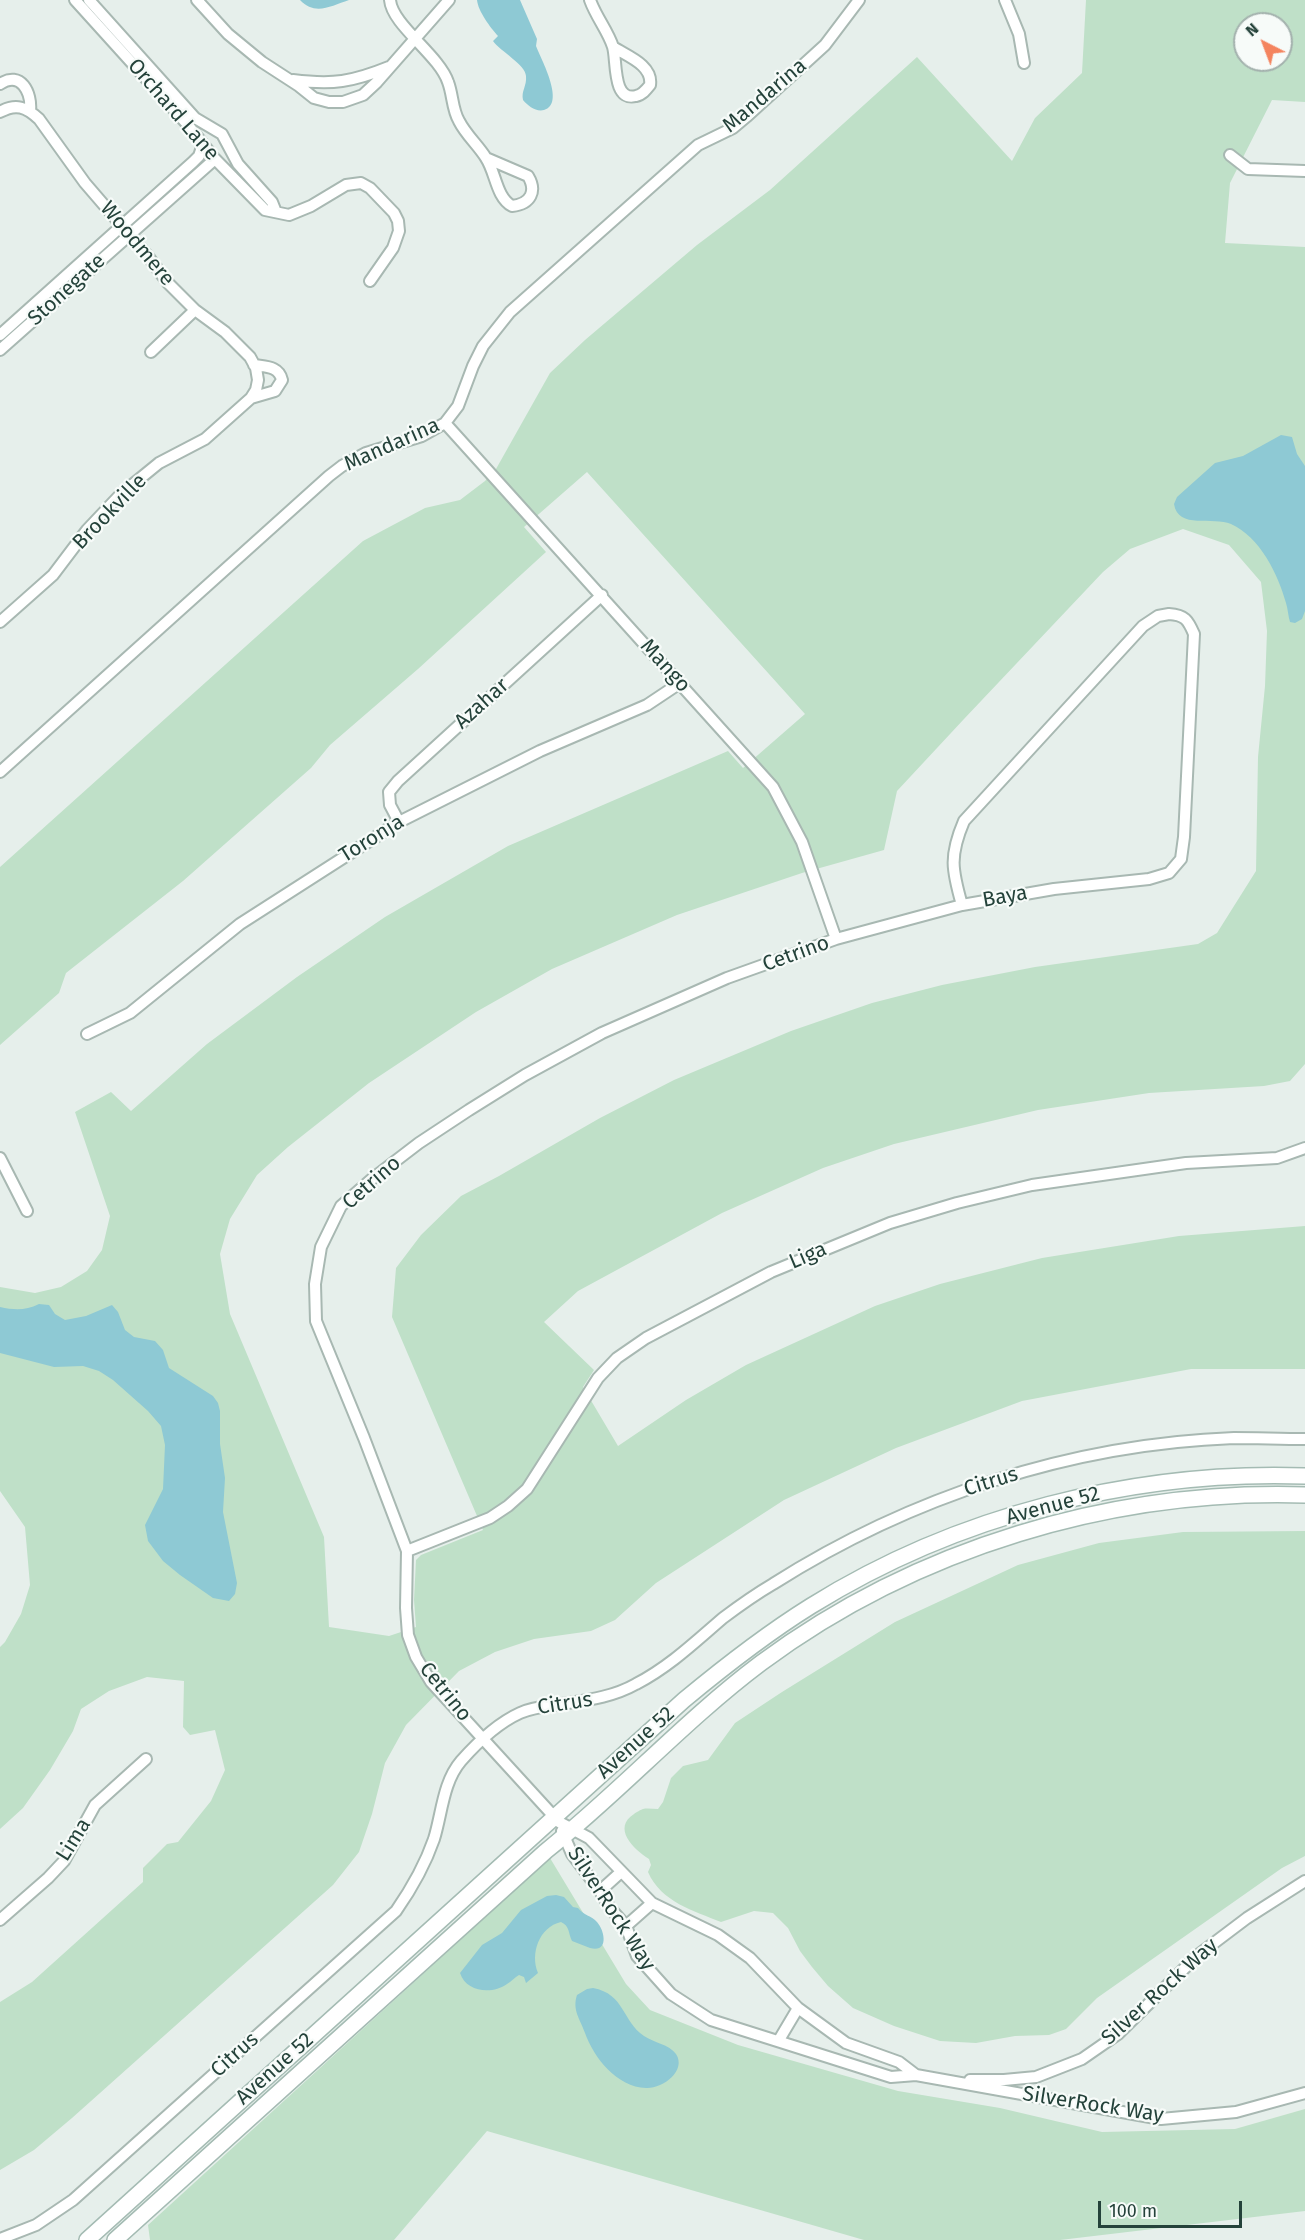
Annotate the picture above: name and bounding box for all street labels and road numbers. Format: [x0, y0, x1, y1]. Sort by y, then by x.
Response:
street label: Orchard Lane [122, 54, 224, 166]
street label: Mandarina [718, 54, 812, 138]
street label: Woodmere [94, 197, 180, 291]
street label: Stonegate [23, 249, 111, 331]
street label: Mandarina [340, 413, 444, 477]
street label: Brookville [68, 469, 152, 555]
street label: Mango [635, 634, 695, 698]
street label: Azahar [450, 673, 514, 735]
street label: Toronja [335, 809, 409, 869]
street label: Baya [981, 881, 1029, 913]
street label: Cetrino [759, 930, 833, 978]
street label: Cetrino [338, 1151, 406, 1215]
street label: Liga [785, 1237, 831, 1275]
street label: Citrus [961, 1462, 1021, 1502]
street label: Avenue 52 [1003, 1481, 1103, 1531]
street label: Cetrino [414, 1657, 476, 1727]
street label: Citrus [536, 1687, 594, 1721]
street label: Avenue 52 [592, 1702, 680, 1784]
street label: Lima [51, 1814, 97, 1866]
street label: SilverRock Way [562, 1842, 660, 1976]
street label: Silver Rock Way [1097, 1933, 1223, 2051]
street label: Citrus [206, 2027, 264, 2083]
street label: Avenue 52 [231, 2028, 319, 2110]
street label: SilverRock Way [1021, 2081, 1165, 2129]

